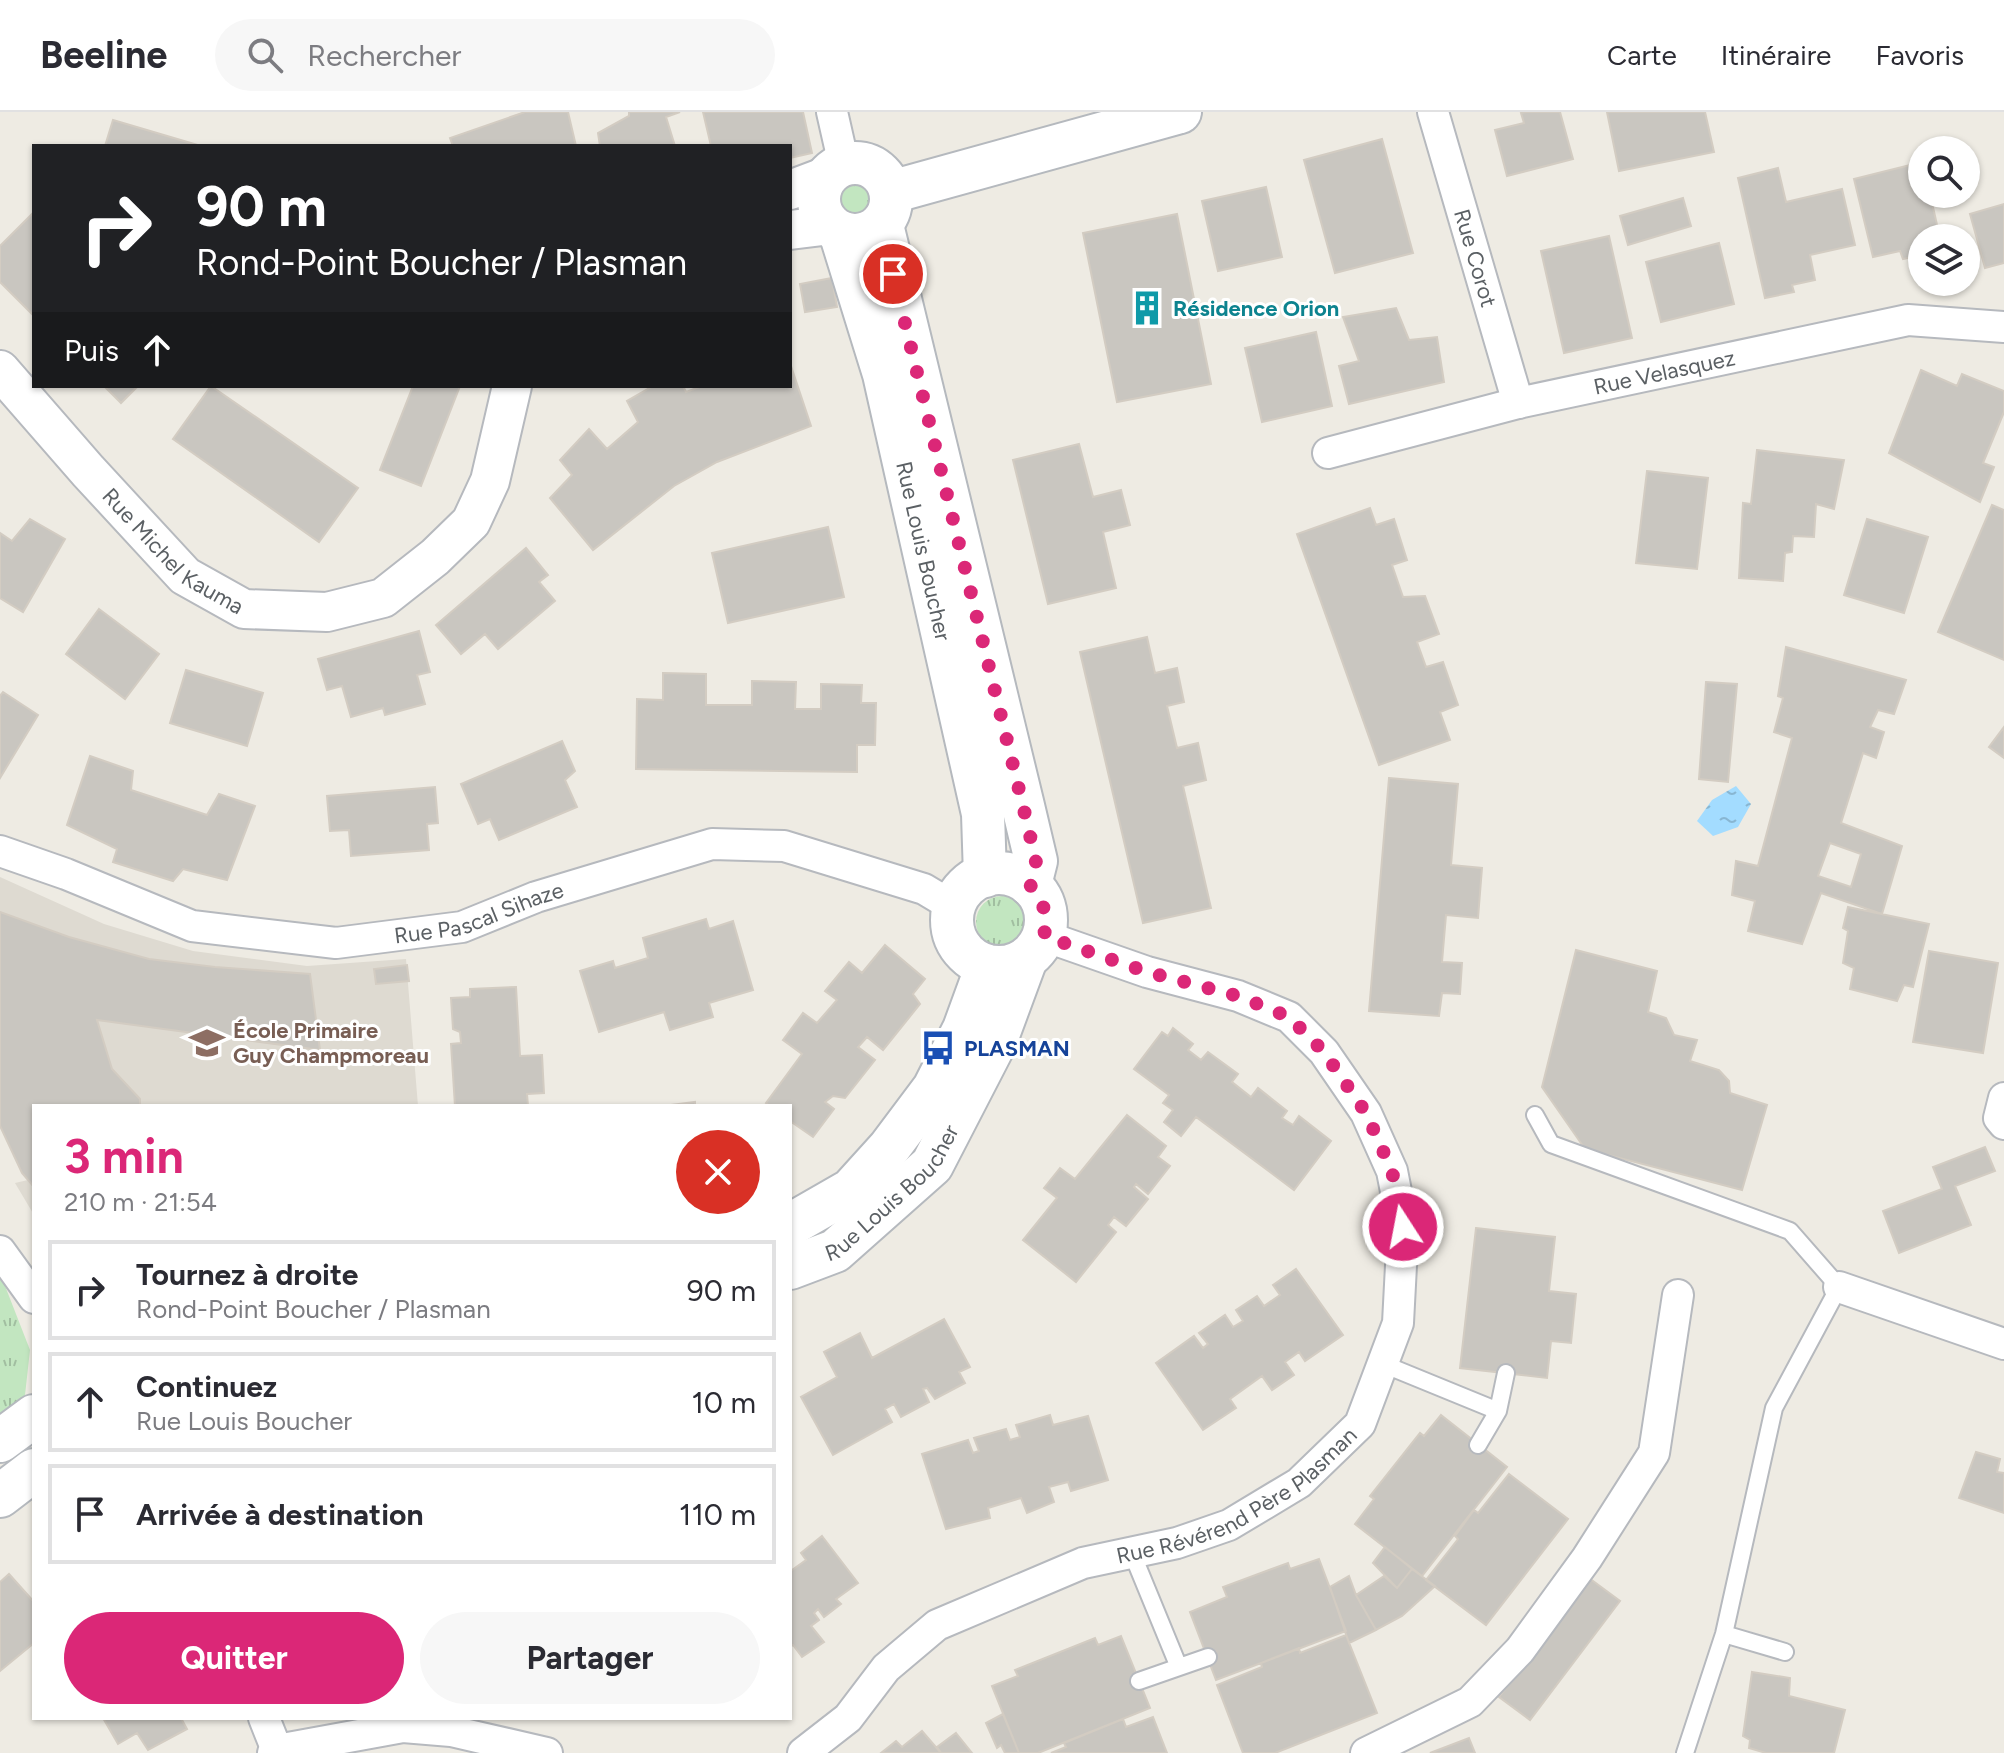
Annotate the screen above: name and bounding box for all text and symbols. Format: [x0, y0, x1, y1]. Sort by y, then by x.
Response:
search box [215, 19, 775, 91]
text: Beeline [40, 32, 167, 78]
icon: search [243, 33, 287, 77]
text: Rechercher [307, 37, 461, 74]
text: Carte [1607, 38, 1677, 72]
text: Itinéraire [1721, 38, 1831, 72]
text: Favoris [1875, 38, 1964, 72]
map controls [1908, 136, 1980, 296]
button: search [1908, 136, 1980, 208]
text: 90 m [196, 173, 327, 240]
icon: right [64, 176, 168, 280]
street label: Rue Corot [1449, 206, 1503, 310]
button: layers [1908, 224, 1980, 296]
pin [859, 240, 927, 308]
text: Rond-Point Boucher / Plasman [196, 241, 687, 284]
icon: arrive [871, 252, 915, 296]
building icon: Résidence Orion [1128, 289, 1166, 327]
place label: Résidence Orion [1173, 295, 1339, 322]
icon: ahead [135, 328, 179, 372]
text: Puis [64, 332, 119, 369]
street label: Rue Velasquez [1591, 344, 1738, 400]
street label: Rue Louis Boucher [891, 459, 957, 644]
street label: Rue Michel Kauma [97, 482, 249, 620]
street label: Rue Pascal Sihaze [393, 876, 567, 949]
place label: École Primaire Guy Champmoreau [233, 1017, 429, 1069]
school or university icon: École Primaire Guy Champmoreau [188, 1024, 226, 1062]
bus stop icon: PLASMAN [919, 1029, 957, 1067]
place label: PLASMAN [964, 1035, 1070, 1062]
street label: Rue Louis Boucher [821, 1119, 964, 1267]
text: 3 min [64, 1127, 184, 1185]
button: close [676, 1130, 760, 1214]
position arrow [1361, 1185, 1445, 1269]
text: 210 m · 21:54 [64, 1186, 217, 1218]
text: Tournez à droite [136, 1256, 358, 1293]
icon: right [68, 1268, 112, 1312]
text: 90 m [687, 1272, 756, 1309]
text: Rond-Point Boucher / Plasman [136, 1293, 491, 1325]
text: Continuez [136, 1368, 277, 1405]
icon: ahead [68, 1380, 112, 1424]
text: 10 m [691, 1384, 756, 1421]
text: Rue Louis Boucher [136, 1405, 352, 1437]
street label: Rue Révérend Père Plasman [1114, 1421, 1362, 1569]
icon: arrive [68, 1492, 112, 1536]
text: Arrivée à destination [136, 1496, 423, 1533]
text: 110 m [679, 1496, 756, 1533]
button: Quitter [64, 1612, 404, 1704]
button: Partager [420, 1612, 760, 1704]

